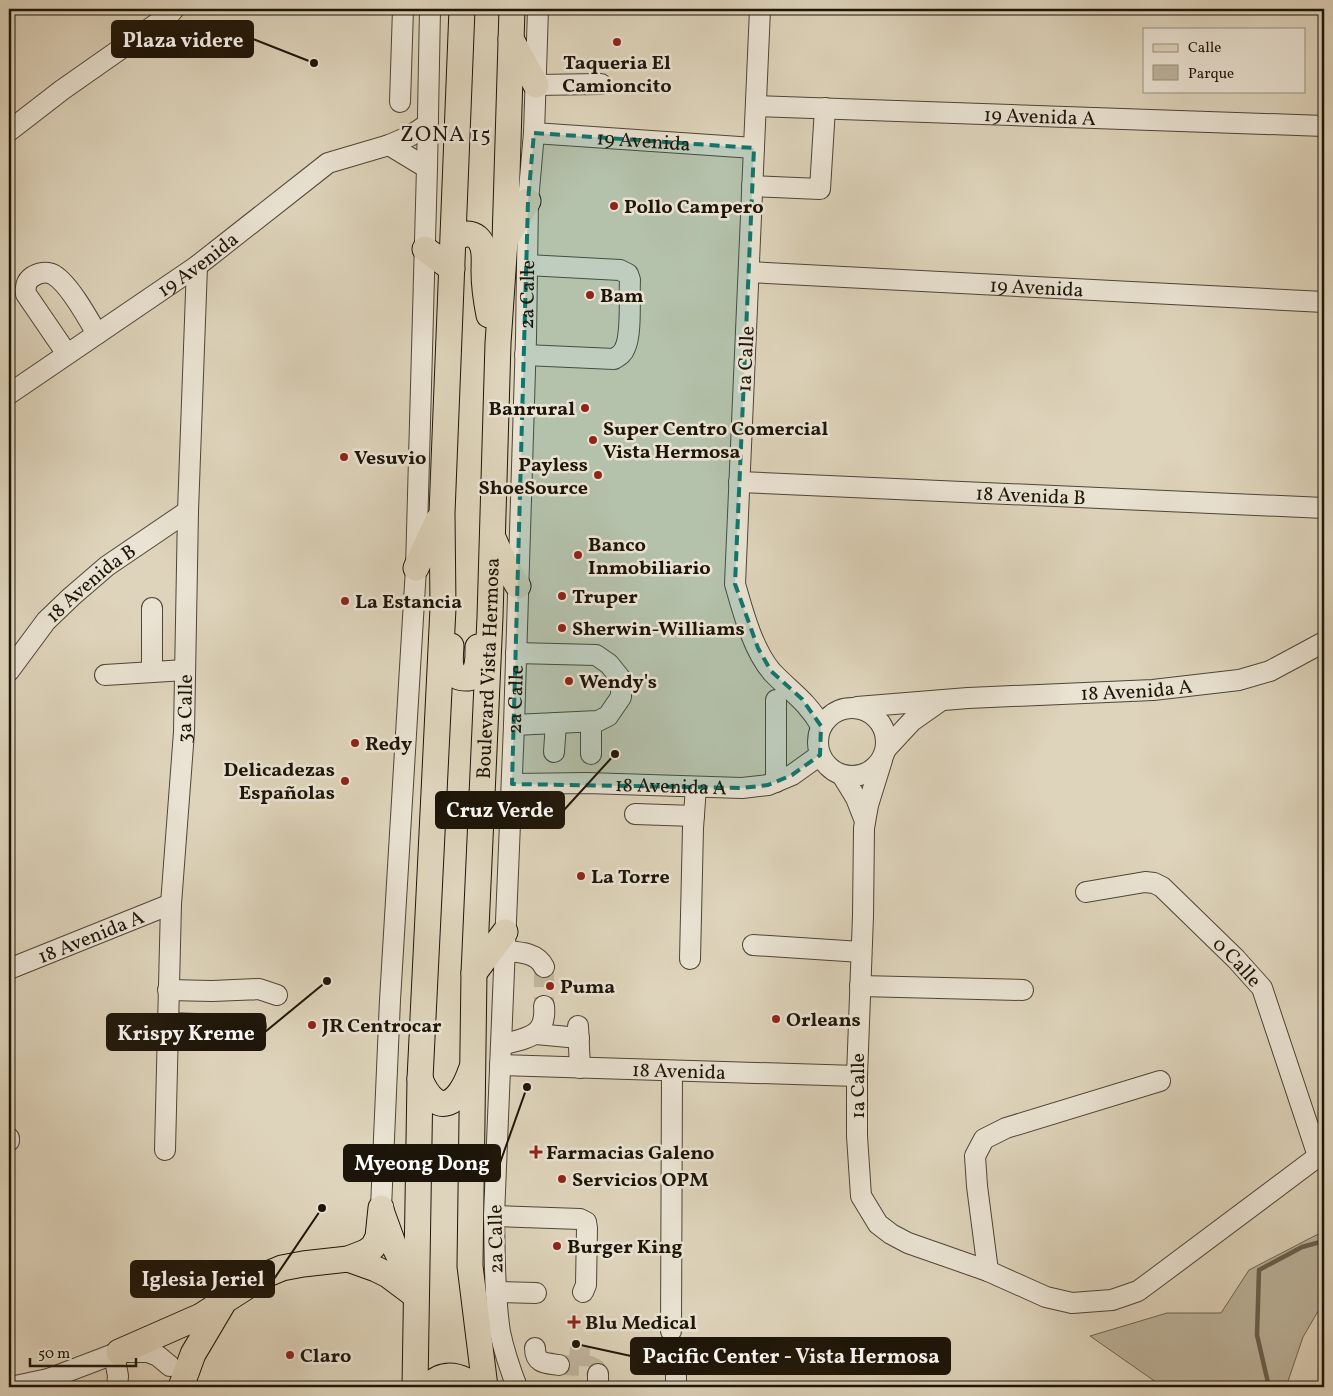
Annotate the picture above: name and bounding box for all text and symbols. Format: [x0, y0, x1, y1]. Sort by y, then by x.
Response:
callout: Plaza videre [112, 21, 253, 57]
text: Plaza videre [122, 27, 244, 56]
legend [1143, 28, 1306, 92]
marker: Taqueria El Camioncito [611, 36, 623, 48]
text: Calle [1188, 38, 1221, 59]
place label: Taqueria El Camioncito [562, 50, 672, 101]
text: Parque [1188, 64, 1234, 85]
street label: 19 Avenida A [983, 102, 1096, 134]
district label: ZONA 15 [400, 120, 492, 151]
street label: 19 Avenida [596, 125, 692, 160]
place label: Pollo Campero [624, 194, 764, 222]
marker: Pollo Campero [608, 200, 620, 212]
street label: 19 Avenida [153, 226, 245, 305]
street label: 2a Calle [514, 260, 543, 329]
street label: 19 Avenida [989, 273, 1084, 305]
place label: Bam [600, 283, 644, 311]
marker: Bam [584, 289, 596, 301]
street label: 1a Calle [731, 325, 763, 393]
place label: Banrural [489, 396, 575, 424]
marker: Banrural [579, 402, 591, 414]
place label: Super Centro Comercial Vista Hermosa [603, 416, 829, 467]
marker: Super Centro Comercial Vista Hermosa [587, 434, 599, 446]
place label: Vesuvio [354, 445, 426, 473]
marker: Vesuvio [338, 451, 350, 463]
place label: Payless ShoeSource [479, 452, 588, 503]
marker: Payless ShoeSource [592, 469, 604, 481]
street label: 18 Avenida B [975, 481, 1086, 513]
place label: Banco Inmobiliario [588, 532, 711, 583]
street label: 18 Avenida B [40, 538, 142, 630]
marker: Banco Inmobiliario [572, 549, 584, 561]
street label: Boulevard Vista Hermosa [471, 557, 508, 780]
place label: Truper [572, 584, 638, 612]
place label: La Estancia [355, 589, 462, 617]
marker: Truper [556, 590, 568, 602]
marker: La Estancia [339, 595, 351, 607]
place label: Sherwin-Williams [572, 616, 745, 644]
marker: Sherwin-Williams [556, 622, 568, 634]
street label: 2a Calle [502, 664, 532, 735]
place label: Wendy's [579, 669, 657, 697]
street label: 3a Calle [171, 674, 201, 744]
street label: 18 Avenida A [1080, 674, 1194, 709]
marker: Wendy's [563, 675, 575, 687]
place label: Redy [365, 731, 412, 759]
marker: Redy [349, 737, 361, 749]
place label: Delicadezas Españolas [224, 757, 335, 808]
street label: 18 Avenida A [614, 772, 727, 804]
marker: Delicadezas Españolas [339, 775, 351, 787]
callout: Cruz Verde [436, 792, 564, 828]
text: Cruz Verde [446, 797, 554, 826]
place label: La Torre [591, 864, 670, 892]
marker: La Torre [575, 870, 587, 882]
street label: 18 Avenida A [34, 904, 149, 972]
street label: 0 Calle [1205, 931, 1267, 994]
place label: Puma [560, 974, 615, 1002]
marker: Puma [544, 980, 556, 992]
place label: Orleans [786, 1007, 861, 1035]
place label: JR Centrocar [321, 1013, 442, 1041]
marker: Orleans [770, 1013, 782, 1025]
callout: Krispy Kreme [107, 1014, 265, 1050]
marker: JR Centrocar [306, 1019, 318, 1031]
text: Krispy Kreme [117, 1020, 255, 1049]
street label: 1a Calle [845, 1053, 873, 1119]
street label: 18 Avenida [631, 1057, 726, 1088]
place label: Farmacias Galeno [546, 1140, 714, 1168]
callout: Myeong Dong [344, 1145, 500, 1181]
marker: Farmacias Galeno [530, 1146, 542, 1158]
text: Myeong Dong [354, 1150, 490, 1179]
place label: Servicios OPM [572, 1167, 709, 1195]
marker: Servicios OPM [556, 1173, 568, 1185]
street label: 2a Calle [482, 1204, 512, 1274]
place label: Burger King [567, 1234, 683, 1262]
marker: Burger King [551, 1240, 563, 1252]
callout: Iglesia Jeriel [131, 1261, 274, 1297]
text: Iglesia Jeriel [141, 1266, 265, 1295]
place label: Blu Medical [585, 1310, 697, 1338]
marker: Blu Medical [567, 1315, 581, 1329]
scale bar [30, 1336, 136, 1368]
callout: Pacific Center - Vista Hermosa [631, 1338, 950, 1374]
place label: Claro [300, 1343, 352, 1371]
text: Pacific Center - Vista Hermosa [642, 1343, 940, 1372]
text: 50 m [38, 1344, 70, 1365]
marker: Claro [284, 1349, 296, 1361]

